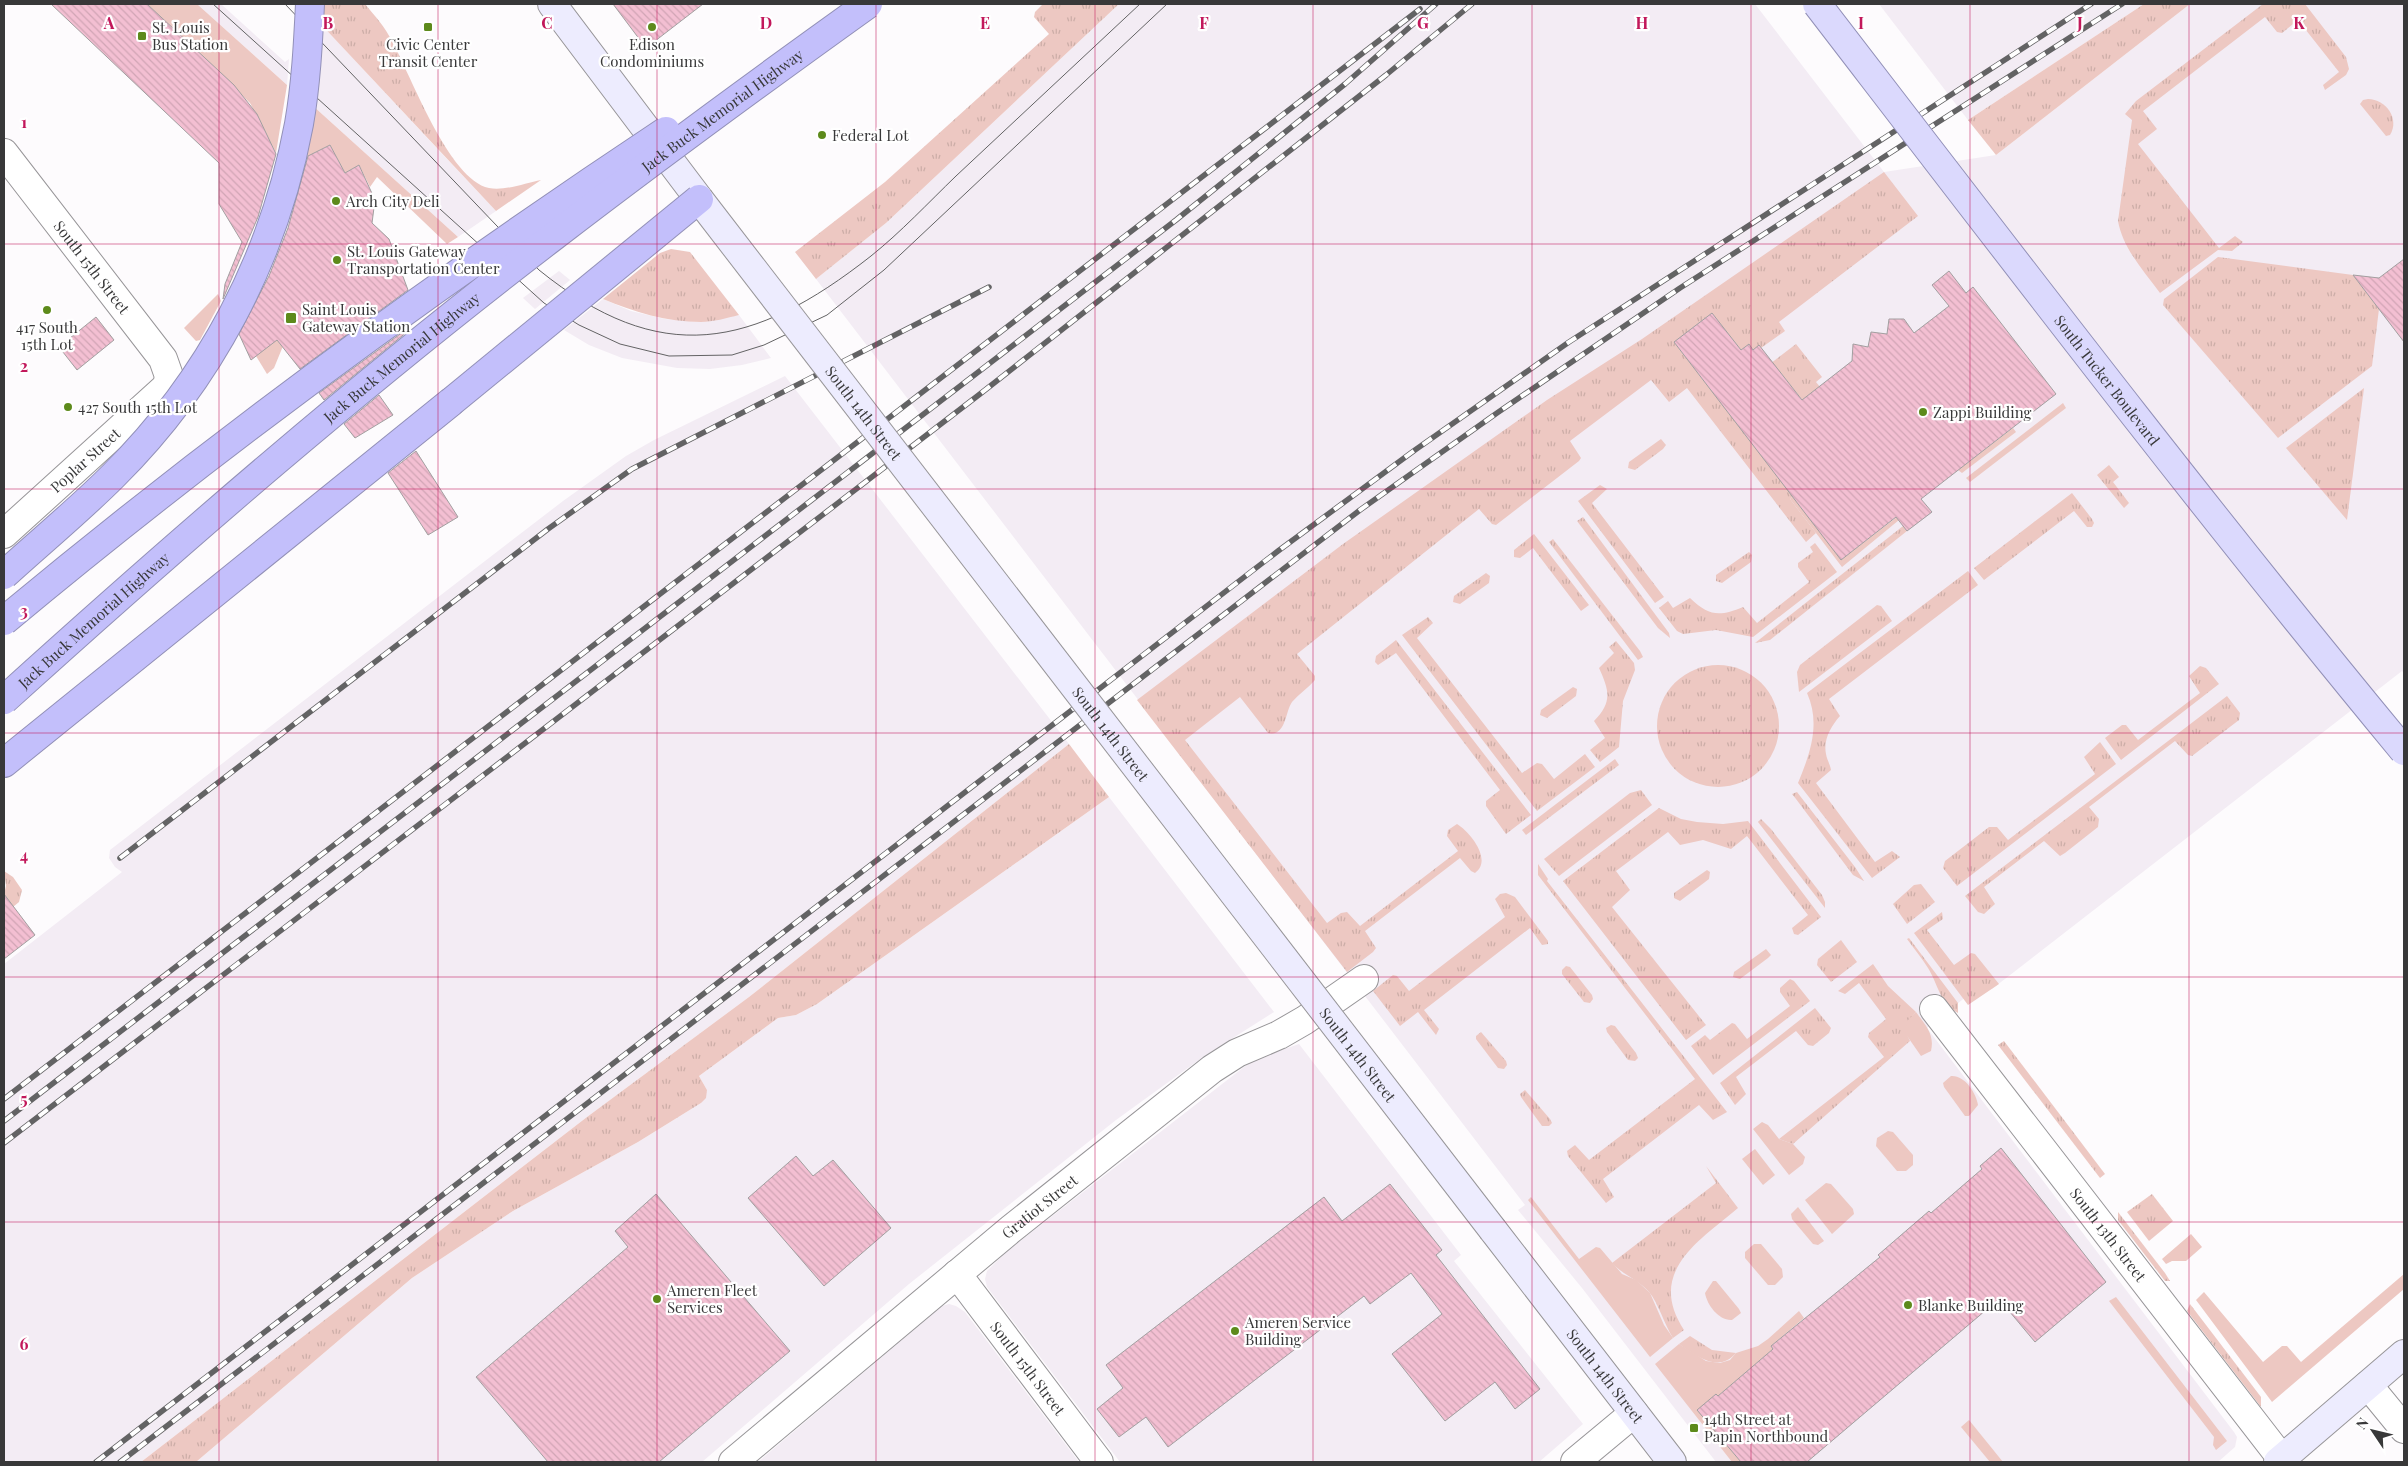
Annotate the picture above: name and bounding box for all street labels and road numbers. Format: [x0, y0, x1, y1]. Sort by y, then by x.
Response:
street label: Jack Buck Memorial Highway [637, 44, 807, 177]
street label: South 15th Street [50, 216, 135, 318]
street label: Jack Buck Memorial Highway [318, 287, 484, 427]
street label: South Tucker Boulevard [2050, 311, 2165, 450]
street label: South 14th Street [821, 362, 907, 465]
street label: Poplar Street [46, 423, 125, 497]
street label: Jack Buck Memorial Highway [13, 547, 174, 693]
street label: South 14th Street [1068, 682, 1154, 786]
street label: South 14th Street [1315, 1003, 1401, 1107]
street label: Gratiot Street [997, 1170, 1082, 1243]
street label: South 13th Street [2066, 1184, 2151, 1286]
street label: South 15th Street [986, 1317, 1070, 1420]
street label: South 14th Street [1563, 1324, 1649, 1428]

